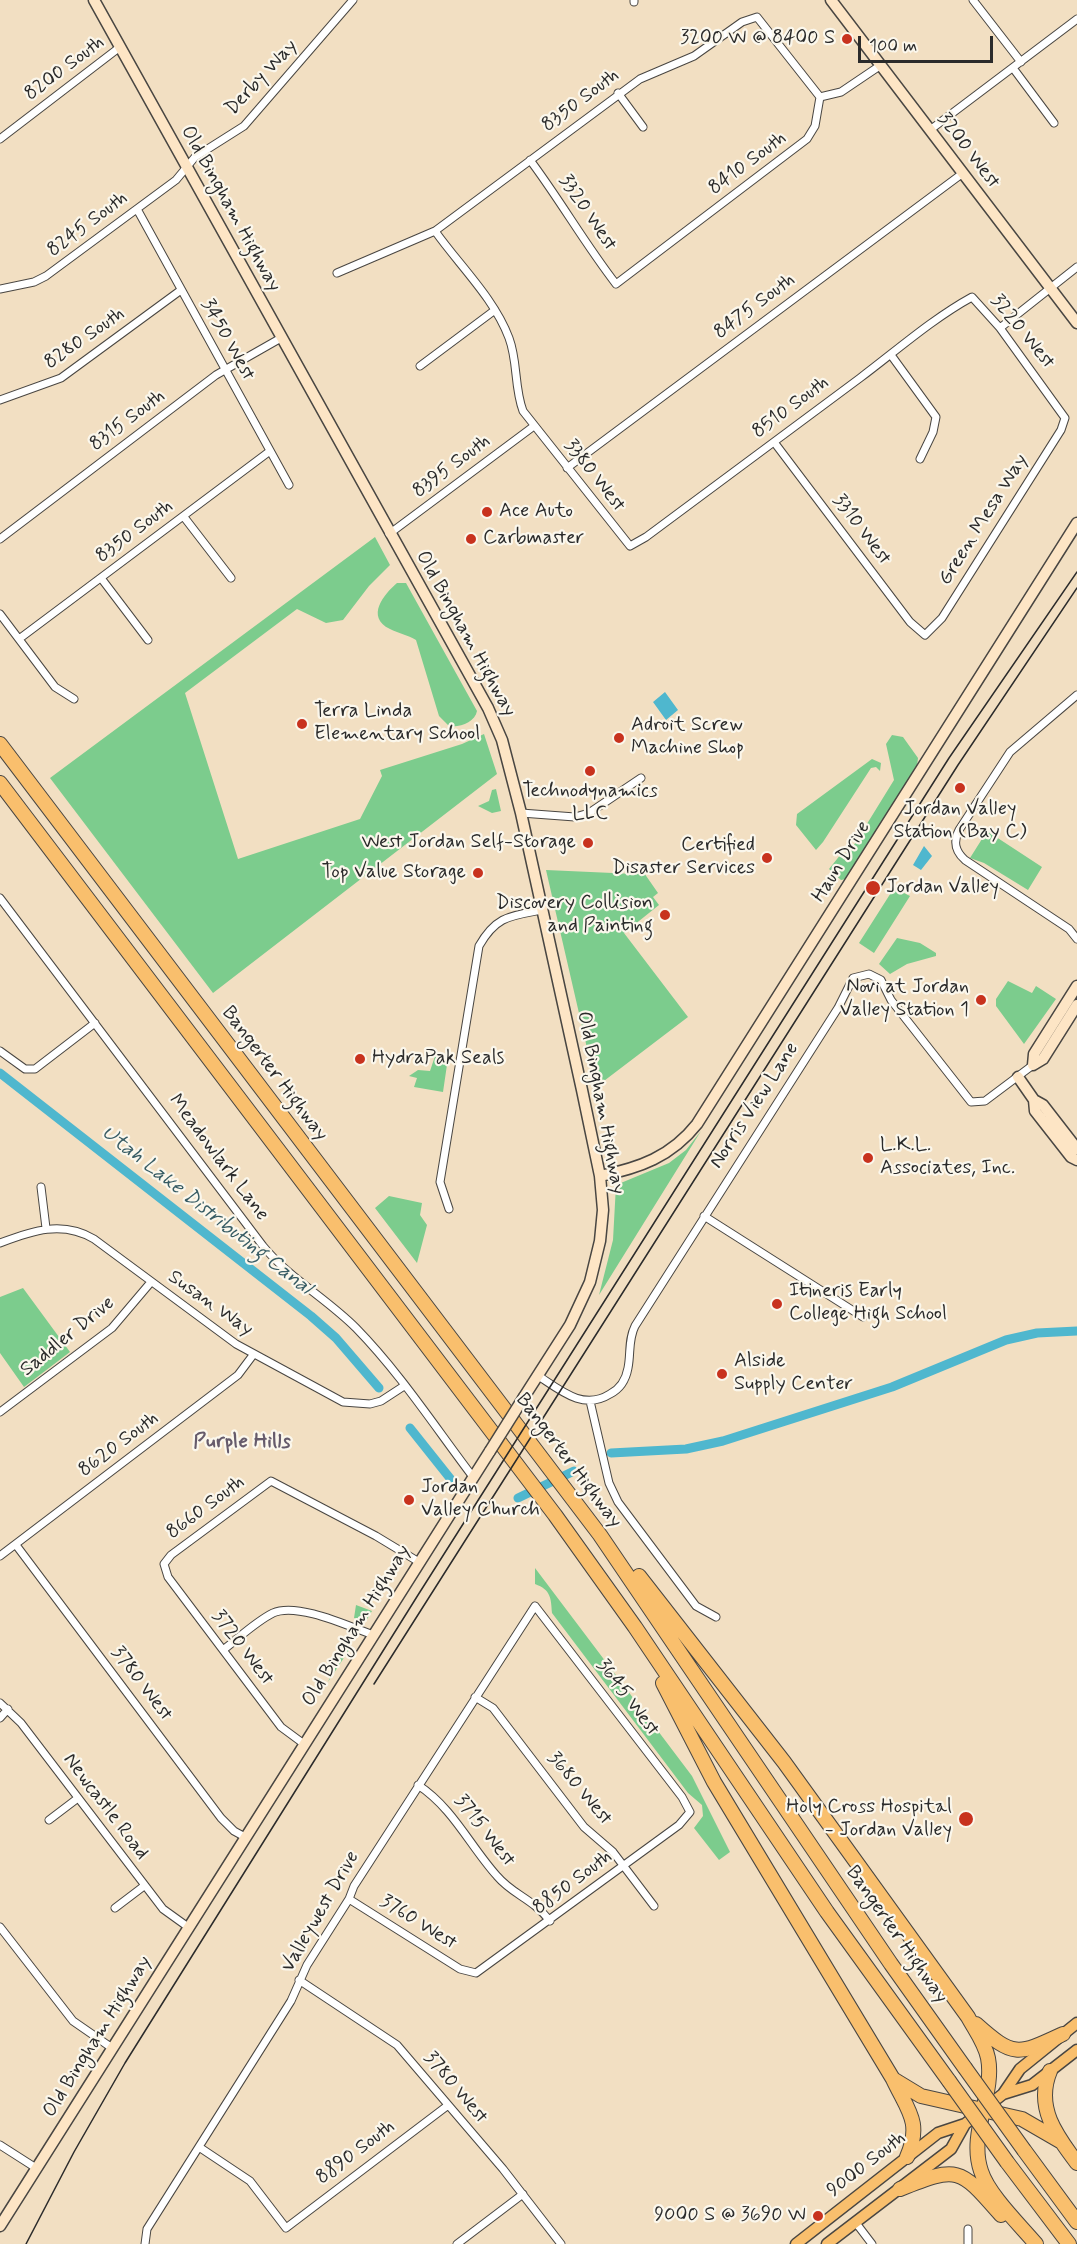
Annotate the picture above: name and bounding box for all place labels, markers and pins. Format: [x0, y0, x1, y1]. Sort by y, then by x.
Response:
place label: 3200 W @ 8400 S [680, 27, 835, 51]
marker: 3200 W @ 8400 S [840, 32, 854, 46]
place label: Ace Auto [499, 500, 573, 524]
marker: Ace Auto [480, 505, 494, 519]
place label: Carbmaster [483, 527, 584, 551]
marker: Carbmaster [464, 532, 478, 546]
place label: Terra Linda Elementary School [314, 700, 480, 747]
place label: Adroit Screw Machine Shop [631, 714, 744, 761]
marker: Terra Linda Elementary School [295, 717, 309, 731]
marker: Adroit Screw Machine Shop [612, 731, 626, 745]
marker: Technodynamics LLC [583, 764, 597, 778]
place label: Technodynamics LLC [522, 780, 658, 827]
marker: Jordan Valley Station (Bay C) [953, 781, 967, 795]
place label: Jordan Valley Station (Bay C) [893, 798, 1027, 845]
place label: West Jordan Self-Storage [361, 831, 576, 855]
place label: Certified Disaster Services [612, 834, 755, 881]
marker: West Jordan Self-Storage [581, 836, 595, 850]
marker: Certified Disaster Services [760, 851, 774, 865]
place label: Top Value Storage [322, 861, 466, 885]
marker: Top Value Storage [471, 866, 485, 880]
place label: Jordan Valley [886, 876, 999, 900]
marker: Jordan Valley [864, 879, 882, 897]
place label: Discovery Collision and Painting [496, 892, 653, 939]
marker: Discovery Collision and Painting [658, 908, 672, 922]
place label: Novi at Jordan Valley Station 1 [840, 976, 969, 1023]
marker: Novi at Jordan Valley Station 1 [974, 993, 988, 1007]
place label: HydraPak Seals [372, 1047, 504, 1071]
marker: HydraPak Seals [353, 1052, 367, 1066]
place label: L.K.L. Associates, Inc. [880, 1134, 1015, 1181]
marker: L.K.L. Associates, Inc. [861, 1151, 875, 1165]
place label: Itineris Early College High School [789, 1280, 947, 1327]
marker: Itineris Early College High School [770, 1297, 784, 1311]
place label: Alside Supply Center [734, 1350, 853, 1397]
marker: Alside Supply Center [715, 1367, 729, 1381]
place label: Jordan Valley Church [421, 1476, 540, 1523]
marker: Jordan Valley Church [402, 1493, 416, 1507]
place label: Holy Cross Hospital - Jordan Valley [786, 1796, 952, 1843]
marker: Holy Cross Hospital - Jordan Valley [957, 1810, 975, 1828]
place label: 9000 S @ 3690 W [654, 2204, 806, 2228]
marker: 9000 S @ 3690 W [811, 2209, 825, 2223]

